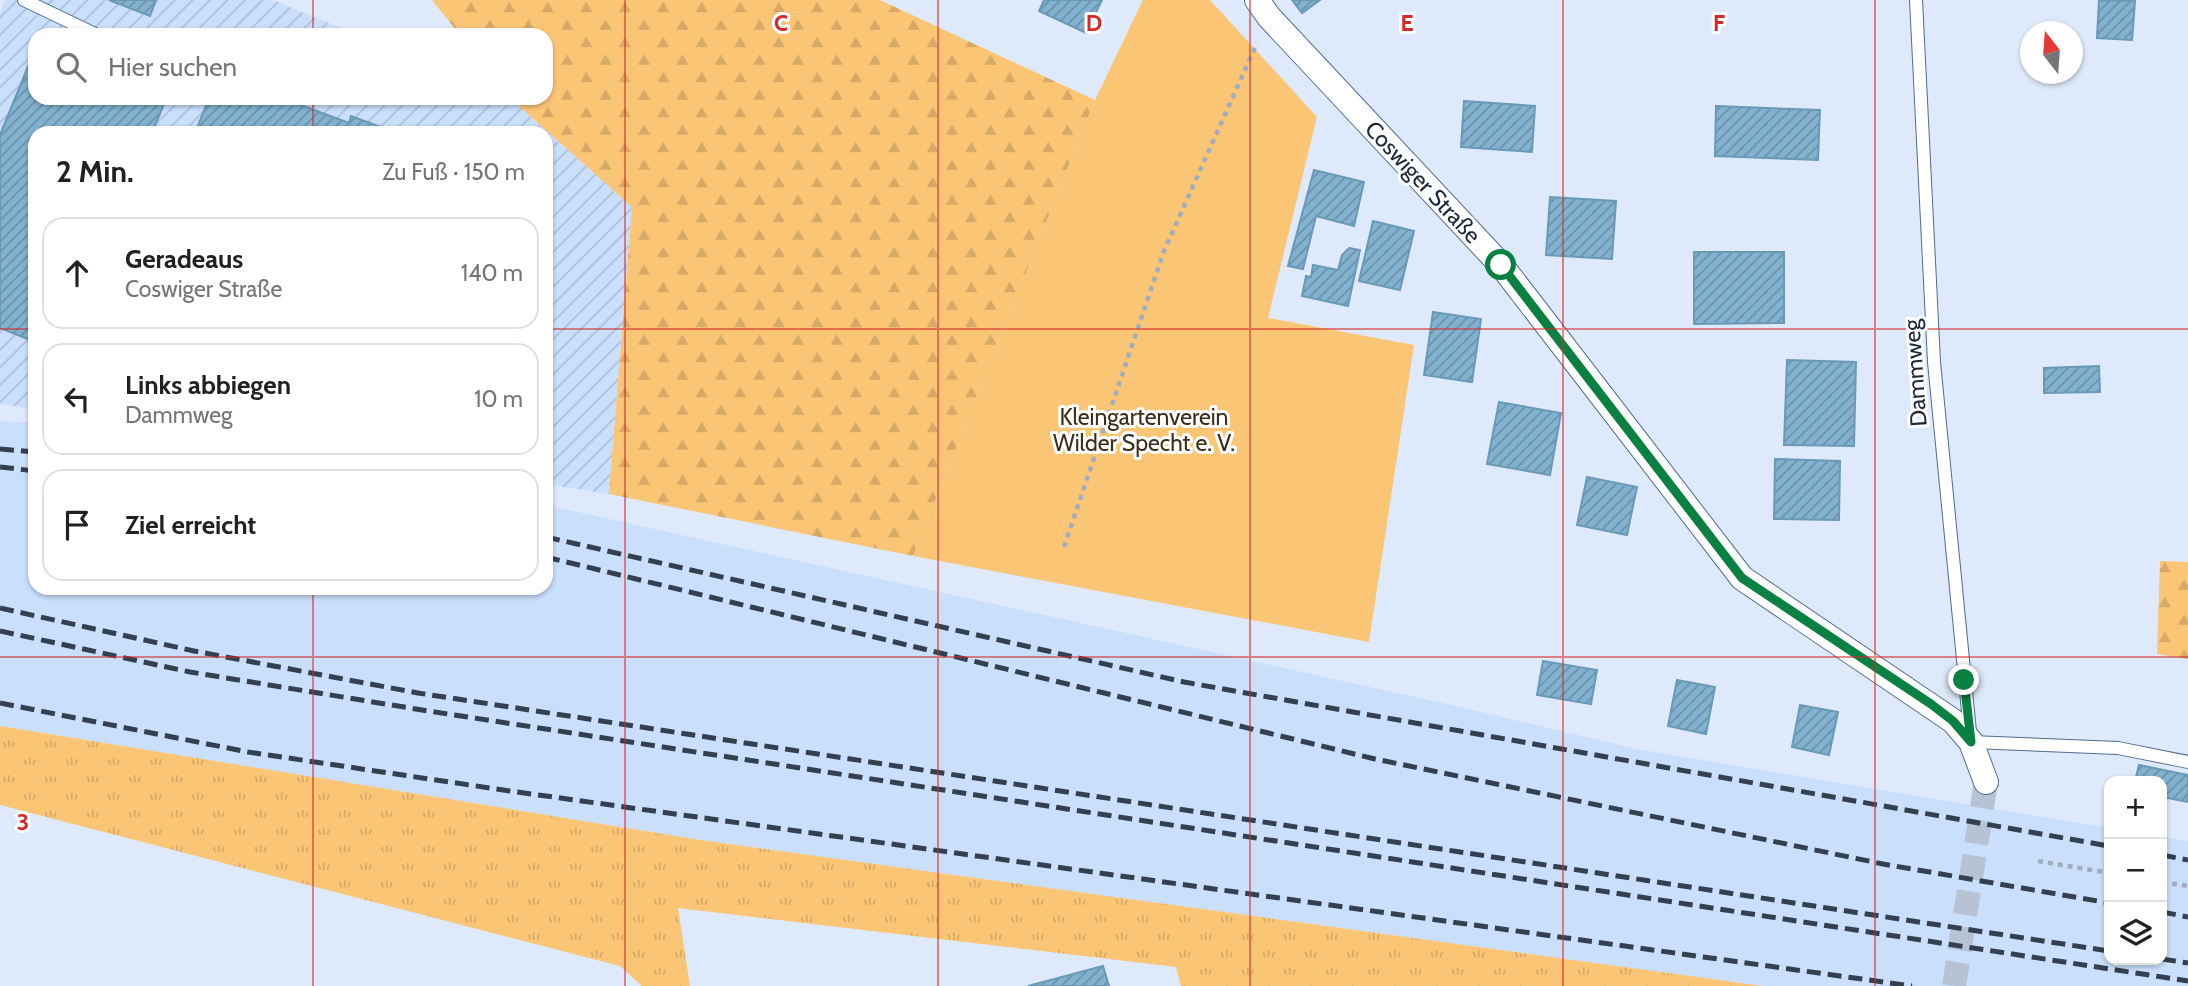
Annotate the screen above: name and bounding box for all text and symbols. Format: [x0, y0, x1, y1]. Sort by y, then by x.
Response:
text: C [774, 9, 788, 37]
text: D [1086, 9, 1102, 37]
text: E [1400, 9, 1414, 37]
text: F [1713, 9, 1725, 37]
north arrow [2020, 21, 2083, 84]
search box [28, 28, 553, 105]
icon: search [52, 48, 90, 86]
text: Hier suchen [108, 51, 237, 83]
street label: Coswiger Straße [1359, 115, 1487, 249]
text: 2 Min. [56, 153, 134, 190]
text: Zu Fuß · 150 m [382, 158, 525, 186]
text: Geradeaus [125, 243, 243, 275]
route start [1485, 249, 1516, 280]
icon: ahead [58, 254, 96, 292]
text: 140 m [461, 259, 523, 287]
text: Coswiger Straße [125, 275, 282, 303]
street label: Dammweg [1897, 318, 1933, 428]
text: Links abbiegen [125, 369, 291, 401]
icon: left [58, 380, 96, 418]
text: 10 m [474, 385, 523, 413]
text: Dammweg [125, 401, 233, 429]
park label: Kleingartenverein Wilder Specht e. V. [1053, 403, 1235, 457]
icon: arrive [58, 506, 96, 544]
text: Ziel erreicht [125, 509, 256, 541]
route end [1948, 664, 1979, 695]
map controls [2104, 776, 2167, 965]
button: + [2104, 776, 2167, 839]
text: 3 [17, 808, 29, 836]
button: − [2104, 839, 2167, 902]
button: layers [2104, 902, 2167, 965]

